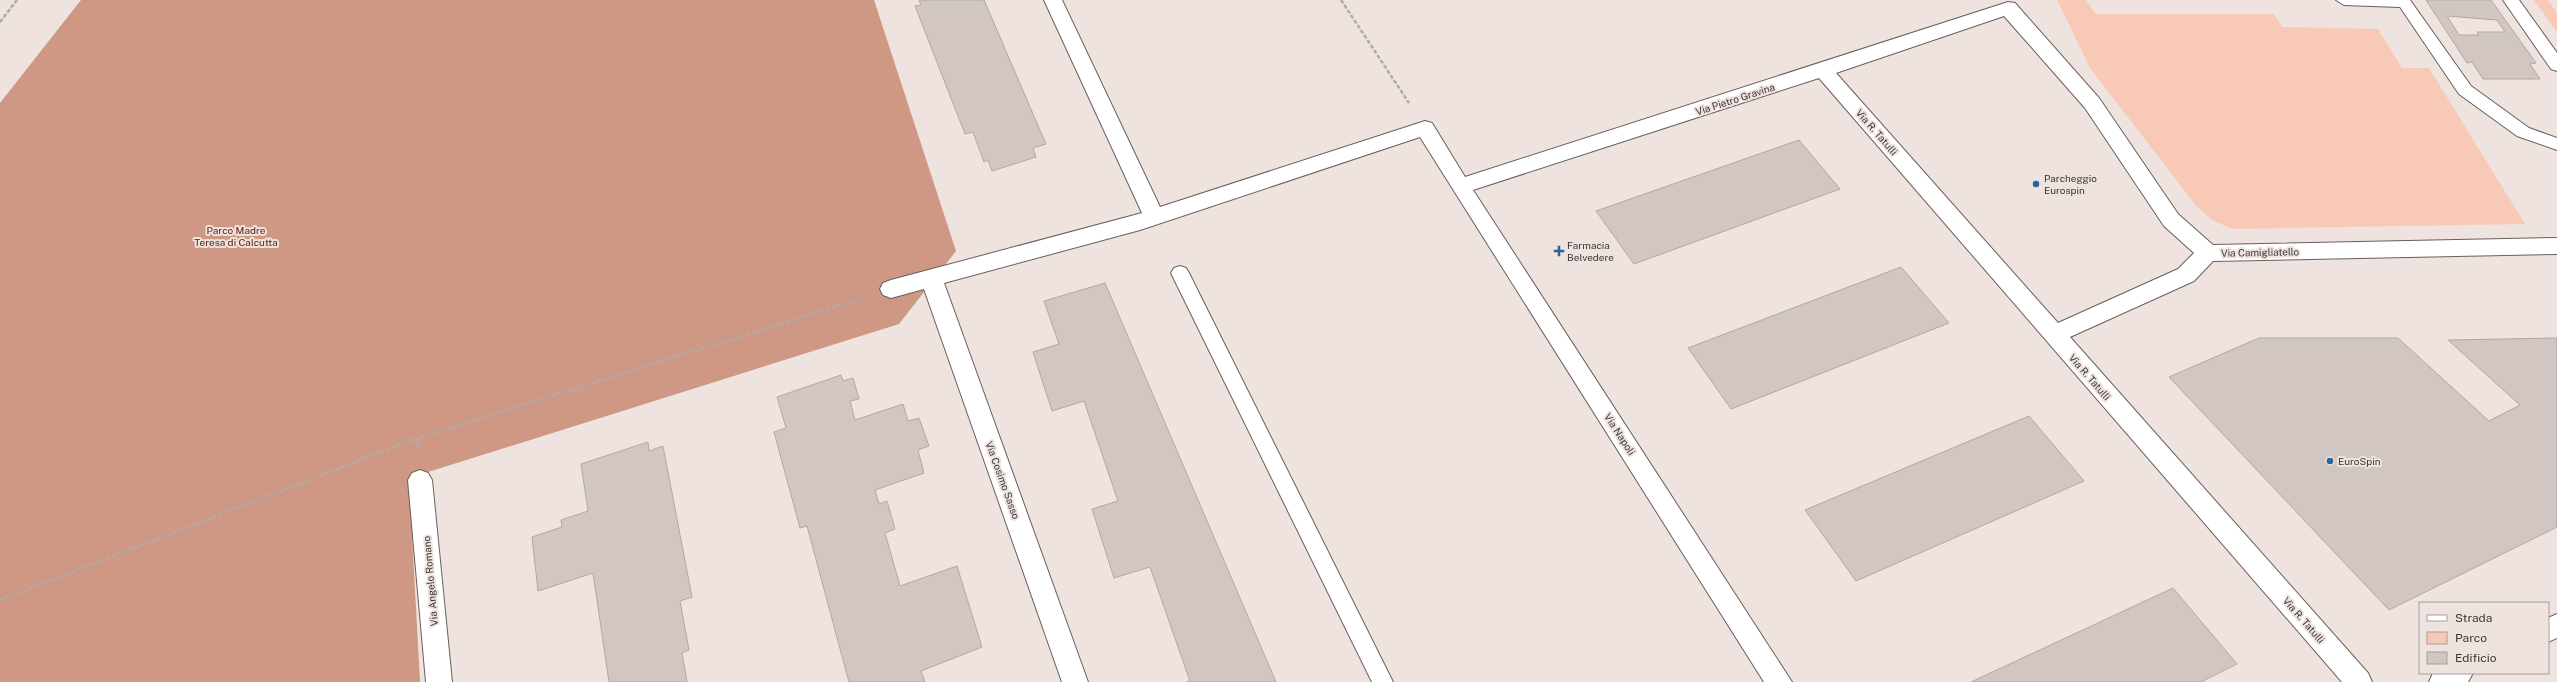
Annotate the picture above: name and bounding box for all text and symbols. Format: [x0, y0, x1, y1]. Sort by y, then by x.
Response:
street label: Via Pietro Gravina [1694, 81, 1776, 117]
street label: Via R. Tatulli [1854, 106, 1900, 158]
place label: Parcheggio Eurospin [2044, 172, 2097, 196]
marker: Parcheggio Eurospin [2031, 179, 2041, 189]
park label: Parco Madre Teresa di Calcutta [194, 224, 278, 248]
place label: Farmacia Belvedere [1567, 239, 1614, 263]
street label: Via Camigliatello [2221, 245, 2300, 259]
marker: Farmacia Belvedere [1554, 246, 1564, 256]
street label: Via R. Tatulli [2067, 351, 2113, 403]
street label: Via Napoli [1602, 411, 1638, 457]
street label: Via Cosimo Sasso [983, 440, 1023, 521]
place label: EuroSpin [2338, 455, 2381, 467]
marker: EuroSpin [2325, 456, 2335, 466]
street label: Via Angelo Romano [420, 535, 440, 627]
street label: Via R. Tatulli [2281, 594, 2327, 646]
legend [2419, 602, 2549, 674]
text: Strada [2455, 611, 2492, 625]
text: Parco [2455, 631, 2487, 645]
text: Edificio [2455, 651, 2497, 665]

